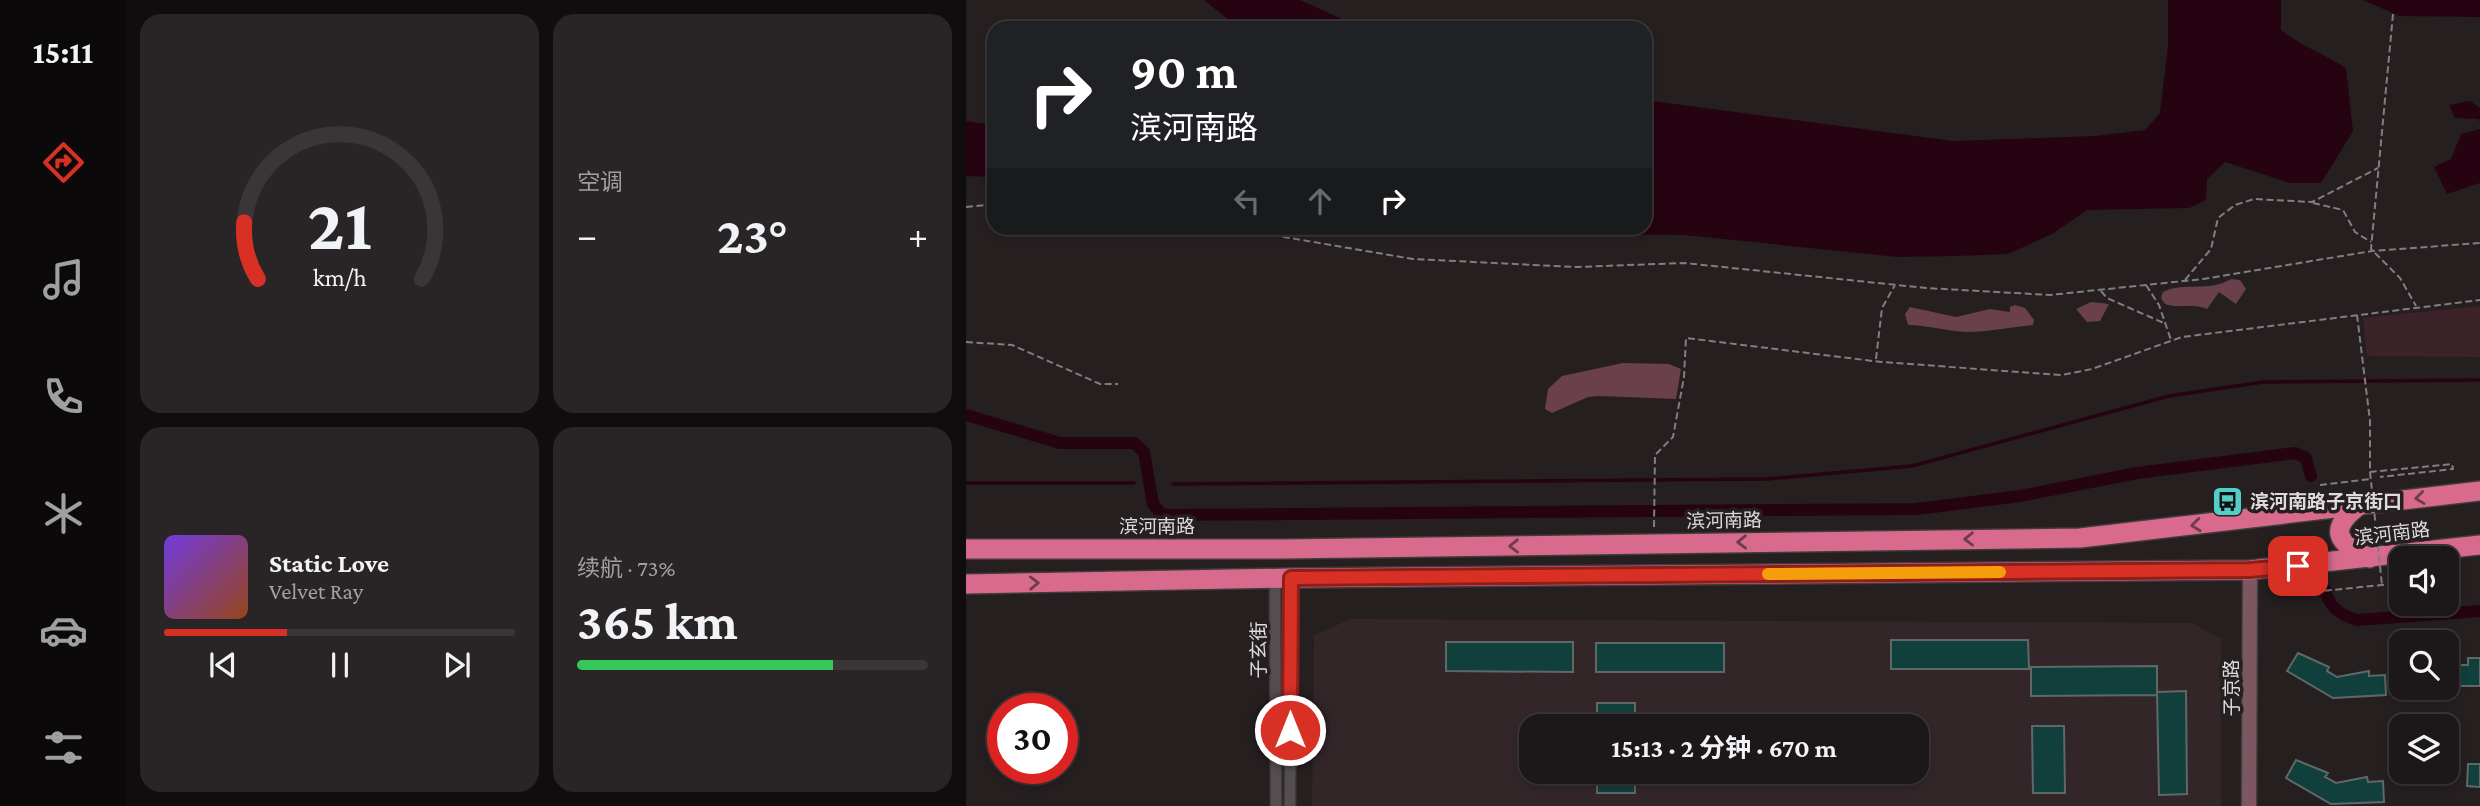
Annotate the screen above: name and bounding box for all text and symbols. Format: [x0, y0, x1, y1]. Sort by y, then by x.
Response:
text: 15:11 [33, 34, 93, 70]
text: 90 m [1130, 44, 1237, 99]
icon: right [1015, 49, 1106, 140]
text: 滨河南路 [1130, 110, 1258, 146]
icon: directions [39, 138, 88, 187]
text: 空调 [577, 169, 623, 195]
icon: left [1228, 182, 1266, 220]
icon: ahead [1301, 182, 1339, 220]
icon: right [1374, 182, 1412, 220]
text: 21 [307, 185, 372, 266]
text: 23° [717, 206, 788, 264]
text: − [577, 214, 597, 256]
text: + [908, 214, 928, 256]
icon: music [39, 255, 88, 304]
text: km/h [313, 264, 366, 291]
icon: phone [39, 372, 88, 421]
bus stop icon: 滨河南路子京街口 [2210, 484, 2244, 518]
icon: climate [39, 489, 88, 538]
one-way arrow [2415, 490, 2426, 505]
place label: 滨河南路子京街口 [2250, 491, 2402, 512]
street label: 滨河南路 [1686, 509, 1762, 532]
street label: 滨河南路 [1119, 516, 1195, 537]
one-way arrow [2190, 517, 2201, 532]
street label: 滨河南路 [2353, 518, 2431, 549]
one-way arrow [1963, 531, 1974, 547]
one-way arrow [1736, 535, 1747, 550]
pin [2268, 536, 2328, 596]
one-way arrow [1508, 538, 1519, 554]
map controls [2389, 546, 2459, 784]
button: sound [2389, 546, 2459, 616]
icon: arrive [2279, 547, 2317, 585]
text: Static Love [269, 549, 389, 578]
text: 续航 · 73% [577, 555, 675, 581]
one-way arrow [1029, 575, 1040, 590]
text: Velvet Ray [269, 578, 363, 604]
text: 365 km [577, 592, 738, 650]
icon: car [39, 606, 88, 655]
street label: 子玄街 [1248, 621, 1269, 679]
button: search [2389, 630, 2459, 700]
icon: previous [204, 646, 242, 684]
icon: pause [321, 646, 359, 684]
icon: next [438, 646, 476, 684]
street label: 子京路 [2221, 659, 2242, 717]
speed limit sign: 30 [987, 693, 1078, 784]
position arrow [1253, 693, 1327, 767]
button: layers [2389, 714, 2459, 784]
icon: filters [39, 723, 88, 772]
text: 15:13 · 2 分钟 · 670 m [1611, 734, 1837, 763]

